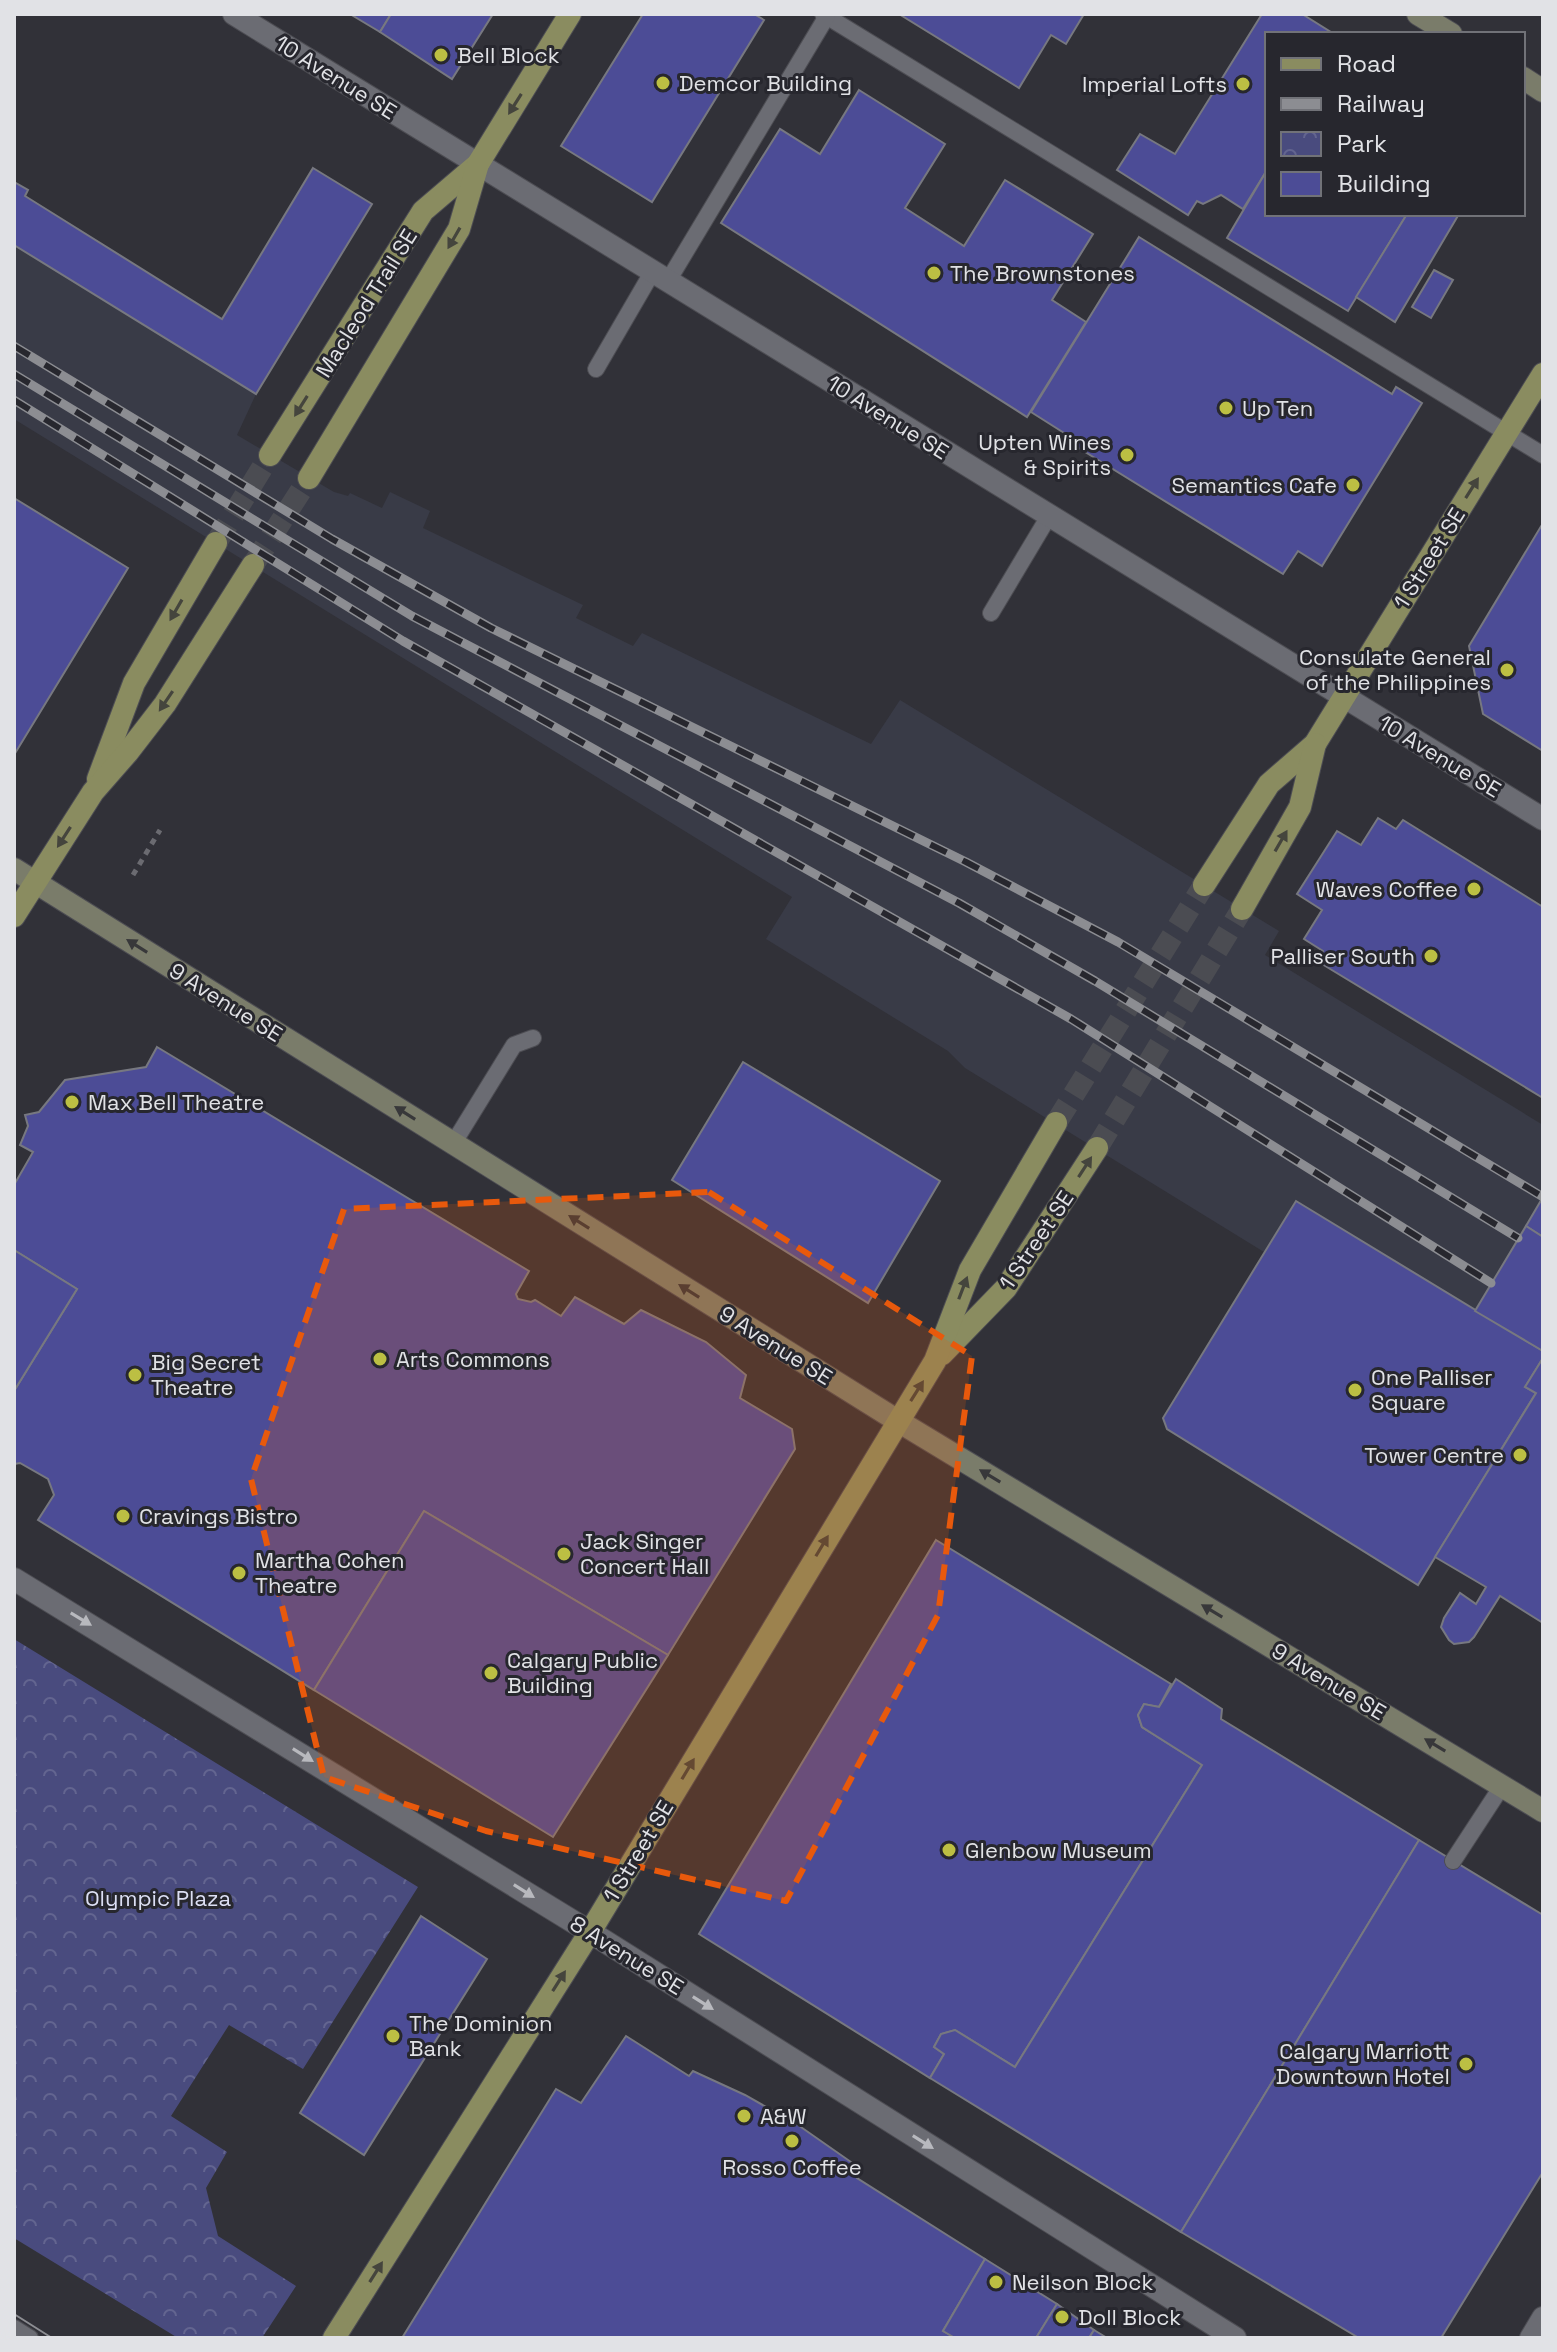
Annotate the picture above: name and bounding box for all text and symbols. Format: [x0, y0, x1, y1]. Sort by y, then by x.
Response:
street label: 10 Avenue SE [270, 29, 402, 125]
legend [1265, 32, 1525, 216]
place label: Bell Block [457, 41, 560, 69]
marker: Bell Block [432, 46, 450, 64]
text: Road [1337, 48, 1396, 79]
place label: Demcor Building [679, 69, 852, 97]
place label: Imperial Lofts [1082, 70, 1227, 98]
marker: Demcor Building [654, 74, 672, 92]
marker: Imperial Lofts [1234, 75, 1252, 93]
text: Railway [1337, 88, 1425, 119]
one-way arrow [508, 93, 522, 115]
text: Park [1337, 128, 1387, 159]
text: Building [1337, 168, 1431, 199]
street label: Macleod Trail SE [309, 224, 423, 382]
one-way arrow [447, 226, 461, 249]
place label: The Brownstones [950, 259, 1135, 287]
marker: The Brownstones [925, 264, 943, 282]
street label: 10 Avenue SE [822, 369, 954, 465]
place label: Up Ten [1242, 394, 1313, 422]
one-way arrow [295, 395, 309, 417]
marker: Up Ten [1217, 399, 1235, 417]
place label: Upten Wines & Spirits [978, 428, 1111, 481]
marker: Upten Wines & Spirits [1118, 446, 1136, 464]
place label: Semantics Cafe [1172, 471, 1337, 499]
marker: Semantics Cafe [1344, 476, 1362, 494]
one-way arrow [1465, 477, 1479, 499]
street label: 1 Street SE [1387, 502, 1471, 614]
one-way arrow [170, 599, 184, 621]
place label: Consulate General of the Philippines [1299, 643, 1491, 696]
marker: Consulate General of the Philippines [1498, 661, 1516, 679]
one-way arrow [159, 691, 174, 712]
street label: 10 Avenue SE [1374, 708, 1506, 804]
one-way arrow [57, 826, 71, 848]
one-way arrow [1274, 830, 1288, 852]
place label: Waves Coffee [1316, 875, 1458, 903]
marker: Waves Coffee [1465, 880, 1483, 898]
one-way arrow [126, 939, 148, 953]
place label: Palliser South [1271, 942, 1415, 970]
marker: Palliser South [1422, 947, 1440, 965]
street label: 9 Avenue SE [164, 956, 288, 1048]
place label: Max Bell Theatre [88, 1088, 264, 1116]
marker: Max Bell Theatre [63, 1093, 81, 1111]
one-way arrow [394, 1107, 416, 1121]
one-way arrow [1077, 1156, 1092, 1177]
street label: 1 Street SE [993, 1185, 1079, 1295]
one-way arrow [568, 1214, 589, 1229]
one-way arrow [957, 1275, 970, 1299]
one-way arrow [678, 1284, 700, 1298]
street label: 9 Avenue SE [714, 1299, 838, 1391]
place label: Arts Commons [396, 1345, 550, 1373]
place label: Big Secret Theatre [151, 1348, 261, 1401]
marker: Arts Commons [371, 1350, 389, 1368]
place label: One Palliser Square [1371, 1363, 1493, 1416]
marker: Big Secret Theatre [126, 1366, 144, 1384]
one-way arrow [909, 1380, 923, 1402]
marker: One Palliser Square [1346, 1381, 1364, 1399]
place label: Tower Centre [1364, 1441, 1504, 1469]
marker: Tower Centre [1511, 1446, 1529, 1464]
one-way arrow [979, 1469, 1001, 1483]
place label: Cravings Bistro [139, 1502, 298, 1530]
marker: Cravings Bistro [114, 1507, 132, 1525]
place label: Jack Singer Concert Hall [580, 1527, 709, 1580]
one-way arrow [815, 1535, 829, 1557]
marker: Jack Singer Concert Hall [555, 1545, 573, 1563]
place label: Martha Cohen Theatre [255, 1546, 405, 1599]
marker: Martha Cohen Theatre [230, 1564, 248, 1582]
one-way arrow [1201, 1604, 1223, 1618]
one-way arrow [70, 1612, 92, 1626]
street label: 9 Avenue SE [1267, 1636, 1391, 1726]
place label: Calgary Public Building [507, 1646, 658, 1699]
marker: Calgary Public Building [482, 1664, 500, 1682]
one-way arrow [1424, 1738, 1446, 1752]
one-way arrow [292, 1747, 314, 1761]
one-way arrow [680, 1758, 694, 1780]
street label: 1 Street SE [597, 1795, 679, 1907]
place label: Glenbow Museum [965, 1836, 1152, 1864]
marker: Glenbow Museum [940, 1841, 958, 1859]
park label: Olympic Plaza [85, 1884, 231, 1912]
one-way arrow [513, 1884, 535, 1898]
street label: 8 Avenue SE [565, 1909, 689, 2001]
one-way arrow [551, 1970, 566, 1991]
one-way arrow [692, 1996, 714, 2010]
place label: The Dominion Bank [409, 2009, 553, 2062]
marker: The Dominion Bank [384, 2027, 402, 2045]
place label: Calgary Marriott Downtown Hotel [1276, 2037, 1450, 2090]
marker: Calgary Marriott Downtown Hotel [1457, 2055, 1475, 2073]
place label: A&W [760, 2102, 806, 2130]
marker: A&W [735, 2107, 753, 2125]
marker: Rosso Coffee [783, 2132, 801, 2150]
one-way arrow [912, 2134, 934, 2148]
place label: Rosso Coffee [722, 2153, 862, 2181]
one-way arrow [368, 2261, 382, 2283]
place label: Neilson Block [1012, 2268, 1153, 2296]
marker: Neilson Block [987, 2273, 1005, 2291]
place label: Doll Block [1078, 2303, 1181, 2331]
marker: Doll Block [1053, 2308, 1071, 2326]

